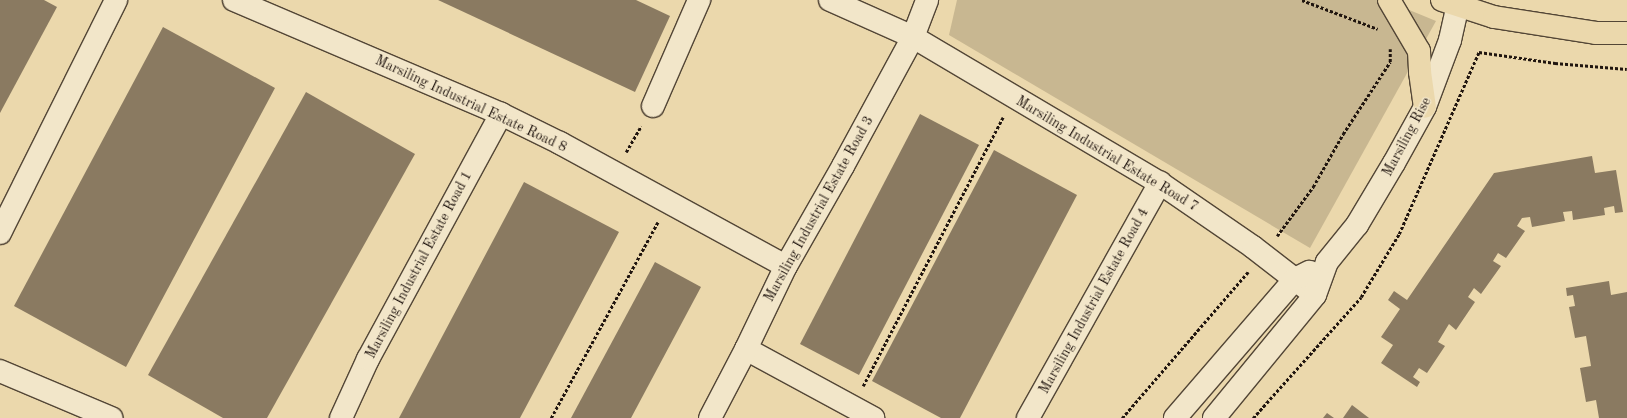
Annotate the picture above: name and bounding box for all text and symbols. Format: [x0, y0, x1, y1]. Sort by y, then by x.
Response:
street label: Marsiling Industrial Estate Road 8 [372, 52, 570, 156]
street label: Marsiling Industrial Estate Road 7 [1013, 93, 1201, 215]
street label: Marsiling Rise [1379, 95, 1435, 179]
street label: Marsiling Industrial Estate Road 3 [761, 113, 877, 305]
street label: Marsiling Industrial Estate Road 1 [362, 168, 476, 362]
street label: Marsiling Industrial Estate Road 4 [1036, 205, 1152, 397]

